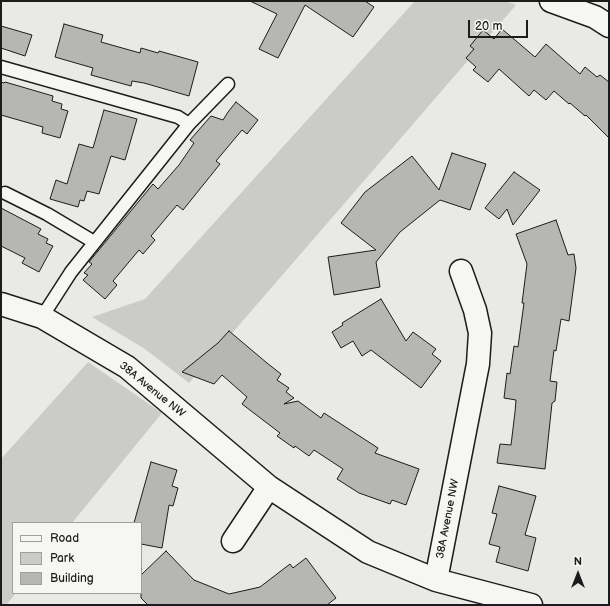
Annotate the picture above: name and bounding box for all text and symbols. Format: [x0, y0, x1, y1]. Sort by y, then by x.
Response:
scale bar [470, 12, 530, 38]
text: 20 m [475, 19, 502, 34]
street label: 38A Avenue NW [116, 359, 188, 421]
street label: 38A Avenue NW [434, 478, 462, 560]
legend [12, 522, 142, 594]
text: Road [50, 531, 79, 546]
text: Park [50, 551, 74, 566]
north arrow [558, 554, 598, 594]
text: N [574, 555, 582, 568]
text: Building [50, 571, 94, 586]

